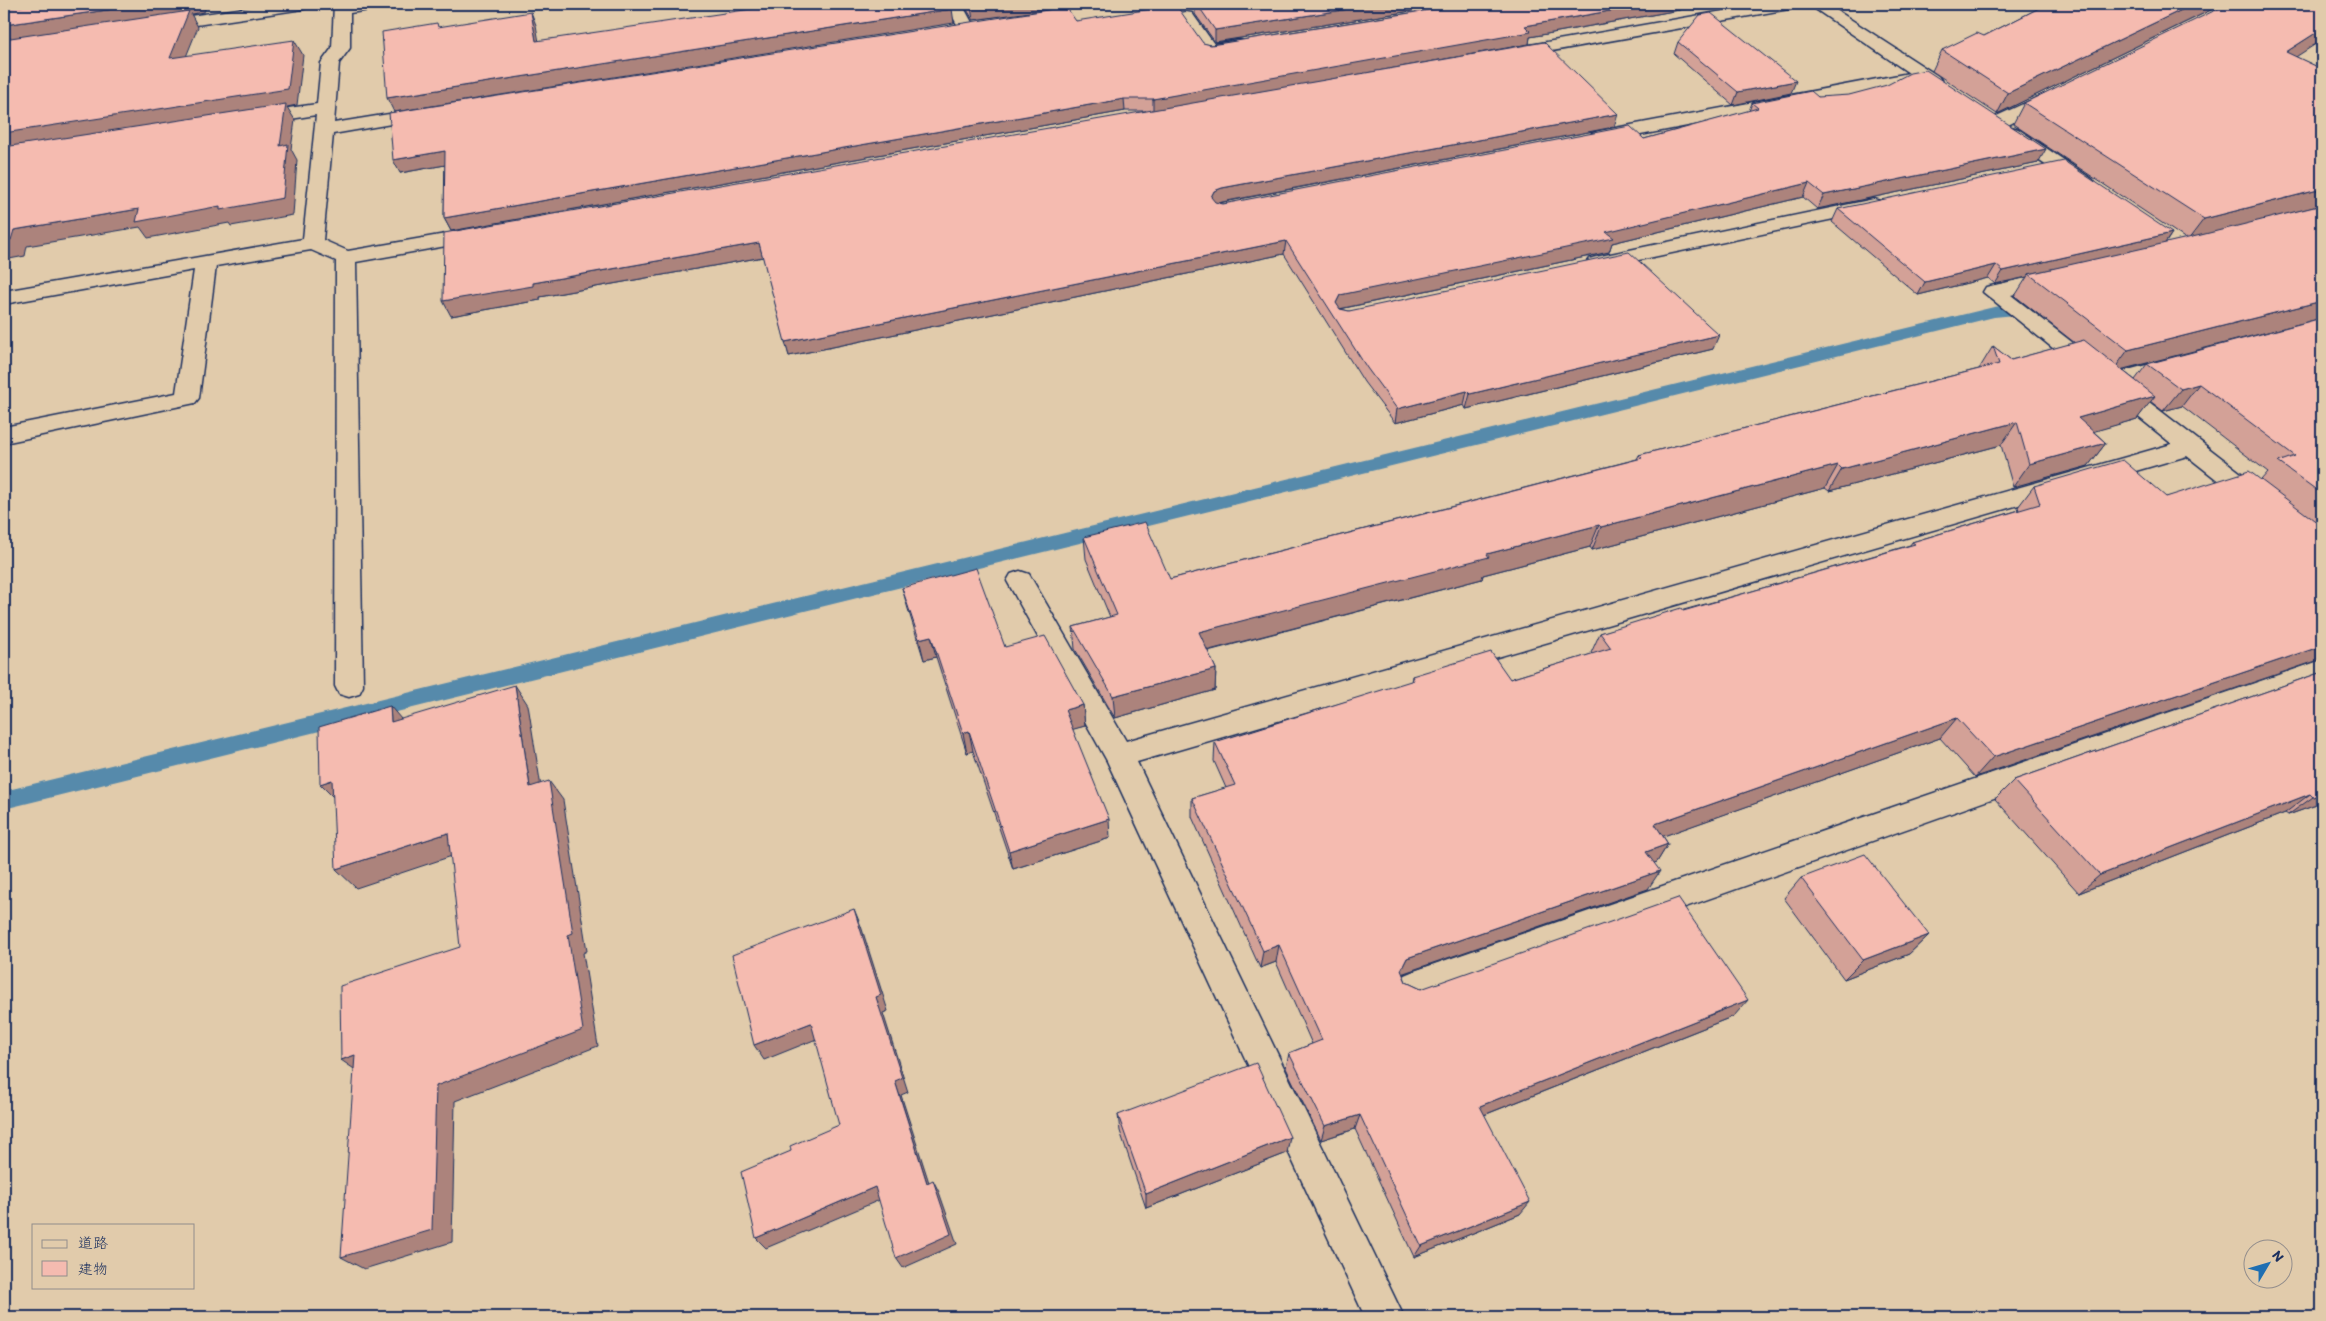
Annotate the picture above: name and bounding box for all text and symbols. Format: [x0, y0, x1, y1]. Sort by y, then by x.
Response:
legend [32, 1224, 195, 1288]
text: 道路 [78, 1234, 108, 1252]
north arrow [2244, 1238, 2294, 1288]
text: N [2268, 1247, 2287, 1265]
text: 建物 [78, 1260, 108, 1278]

